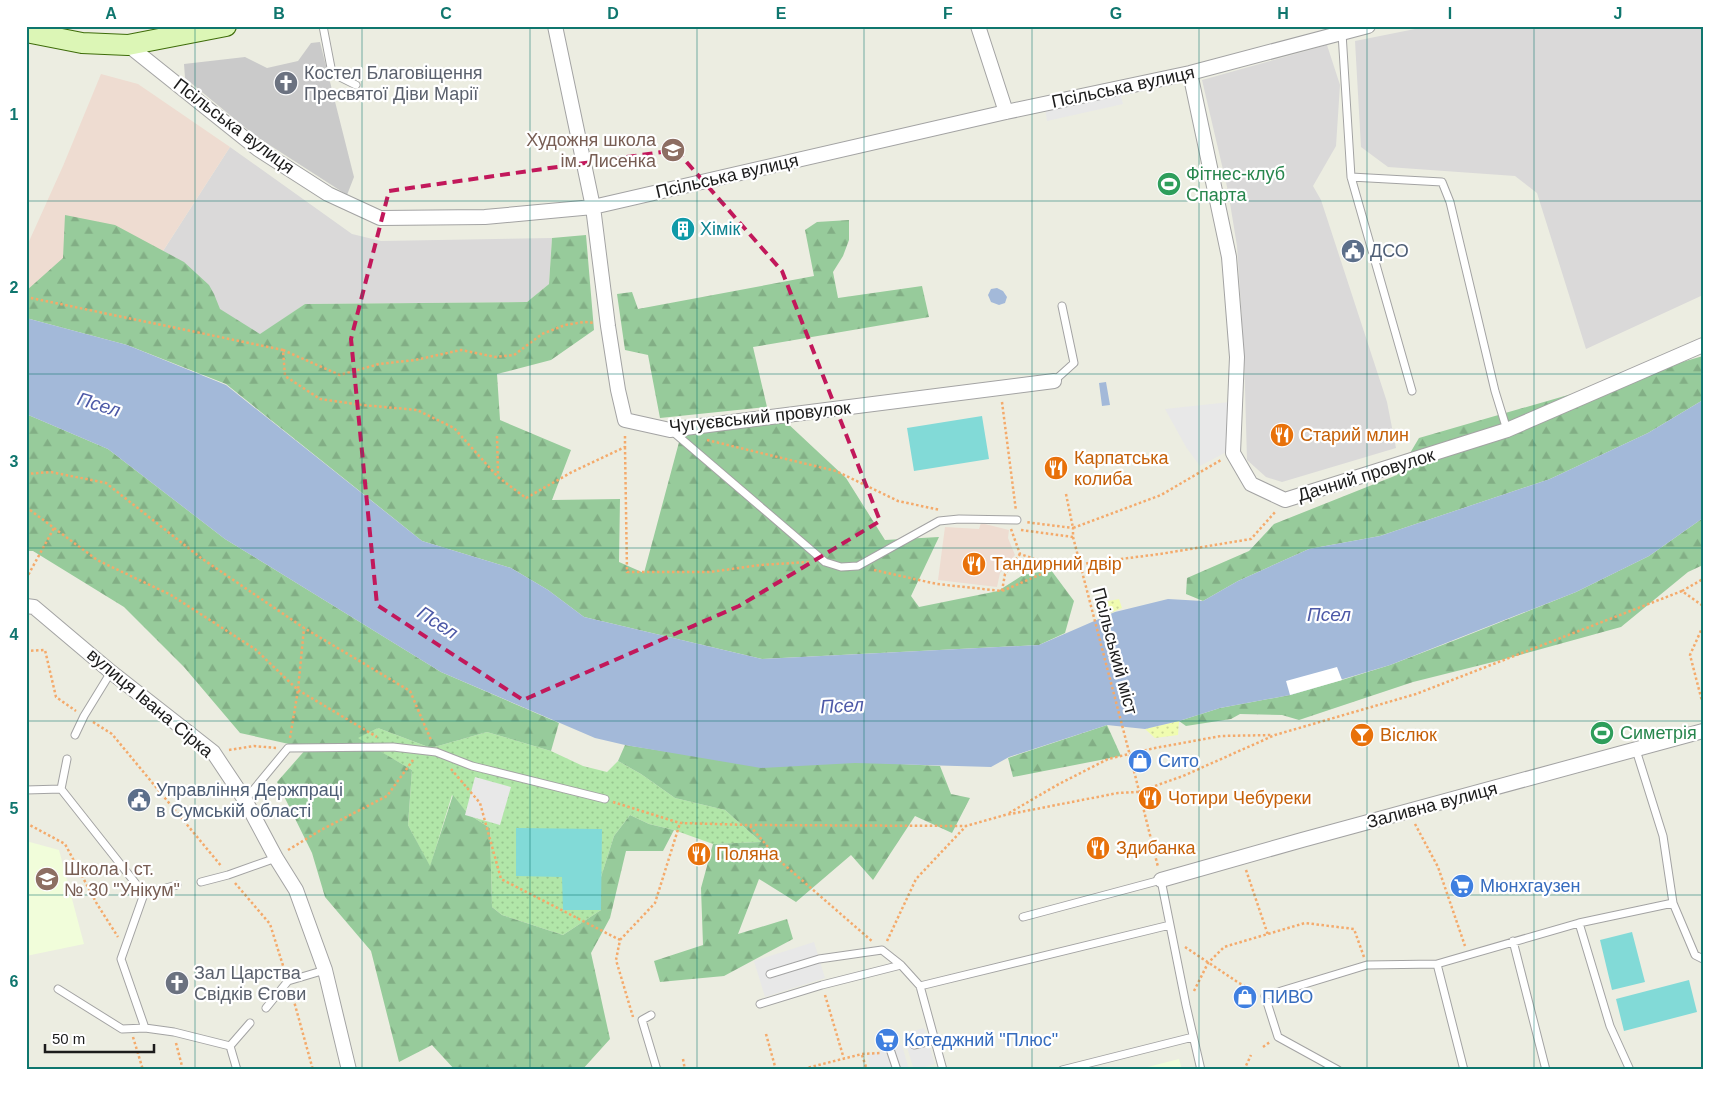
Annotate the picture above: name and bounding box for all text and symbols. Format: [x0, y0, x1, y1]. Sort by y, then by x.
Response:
text: A [105, 5, 117, 22]
text: B [273, 5, 285, 22]
text: C [440, 5, 452, 22]
text: D [607, 5, 619, 22]
text: E [776, 5, 787, 22]
text: F [943, 5, 953, 22]
text: G [1110, 5, 1122, 22]
text: H [1277, 5, 1289, 22]
text: I [1448, 5, 1452, 22]
text: J [1614, 5, 1622, 22]
street label: Псільська вулиця [1050, 62, 1196, 112]
place label: Костел Благовіщення Пресвятої Діви Марії [304, 63, 483, 104]
church icon: Костел Благовіщення Пресвятої Діви Марії [273, 70, 299, 96]
street label: Псільська вулиця [170, 74, 298, 178]
text: 1 [10, 106, 19, 123]
place label: Художня школа ім. Лисенка [526, 130, 657, 171]
school or university icon: Художня школа ім. Лисенка [660, 137, 686, 163]
street label: Псільська вулиця [654, 150, 800, 202]
place label: Фітнес-клуб Спарта [1186, 164, 1285, 205]
sports icon: Фітнес-клуб Спарта [1156, 171, 1182, 197]
building icon: Хімік [670, 216, 696, 242]
place label: Хімік [700, 219, 740, 239]
public building icon: ДСО [1340, 238, 1366, 264]
place label: ДСО [1370, 241, 1409, 261]
text: 2 [10, 279, 19, 296]
water label: Псел [75, 388, 123, 421]
street label: Чугуєвський провулок [668, 397, 852, 436]
restaurant icon: Старий млин [1269, 422, 1295, 448]
place label: Старий млин [1300, 425, 1409, 445]
street label: Дачний провулок [1295, 445, 1437, 505]
place label: Карпатська колиба [1074, 448, 1170, 489]
text: 3 [10, 453, 19, 470]
restaurant icon: Карпатська колиба [1043, 455, 1069, 481]
restaurant icon: Тандирний двір [961, 551, 987, 577]
place label: Тандирний двір [992, 554, 1122, 574]
street label: Псільський міст [1088, 585, 1142, 717]
water label: Псел [414, 602, 462, 643]
water label: Псел [1307, 604, 1351, 625]
text: 4 [10, 626, 19, 643]
street label: вулиця Івана Сірка [83, 645, 218, 762]
water label: Псел [820, 694, 865, 717]
sports icon: Симетрія [1589, 720, 1615, 746]
bar icon: Віслюк [1349, 722, 1375, 748]
place label: Симетрія [1620, 723, 1697, 743]
place label: Віслюк [1380, 725, 1437, 745]
shop icon: Сито [1127, 748, 1153, 774]
place label: Сито [1158, 751, 1199, 771]
street label: Заливна вулиця [1365, 778, 1499, 832]
place label: Управління Держпраці в Сумській області [156, 780, 343, 821]
restaurant icon: Чотири Чебуреки [1137, 785, 1163, 811]
public building icon: Управління Держпраці в Сумській області [126, 787, 152, 813]
place label: Чотири Чебуреки [1168, 788, 1311, 808]
text: 5 [10, 800, 19, 817]
restaurant icon: Здибанка [1085, 835, 1111, 861]
place label: Здибанка [1116, 838, 1197, 858]
restaurant icon: Поляна [686, 841, 712, 867]
place label: Поляна [716, 844, 780, 864]
place label: Школа І ст. № 30 "Унікум" [64, 859, 180, 900]
school or university icon: Школа І ст. № 30 "Унікум" [34, 866, 60, 892]
supermarket icon: Мюнхгаузен [1449, 873, 1475, 899]
place label: Мюнхгаузен [1480, 876, 1580, 896]
place label: Зал Царства Свідків Єгови [194, 963, 306, 1004]
church icon: Зал Царства Свідків Єгови [164, 970, 190, 996]
text: 6 [10, 973, 19, 990]
shop icon: ПИВО [1232, 984, 1258, 1010]
place label: ПИВО [1262, 987, 1313, 1007]
scale bar [45, 1021, 154, 1053]
supermarket icon: Котеджний "Плюс" [874, 1027, 900, 1053]
text: 50 m [52, 1030, 85, 1047]
place label: Котеджний "Плюс" [904, 1030, 1058, 1050]

